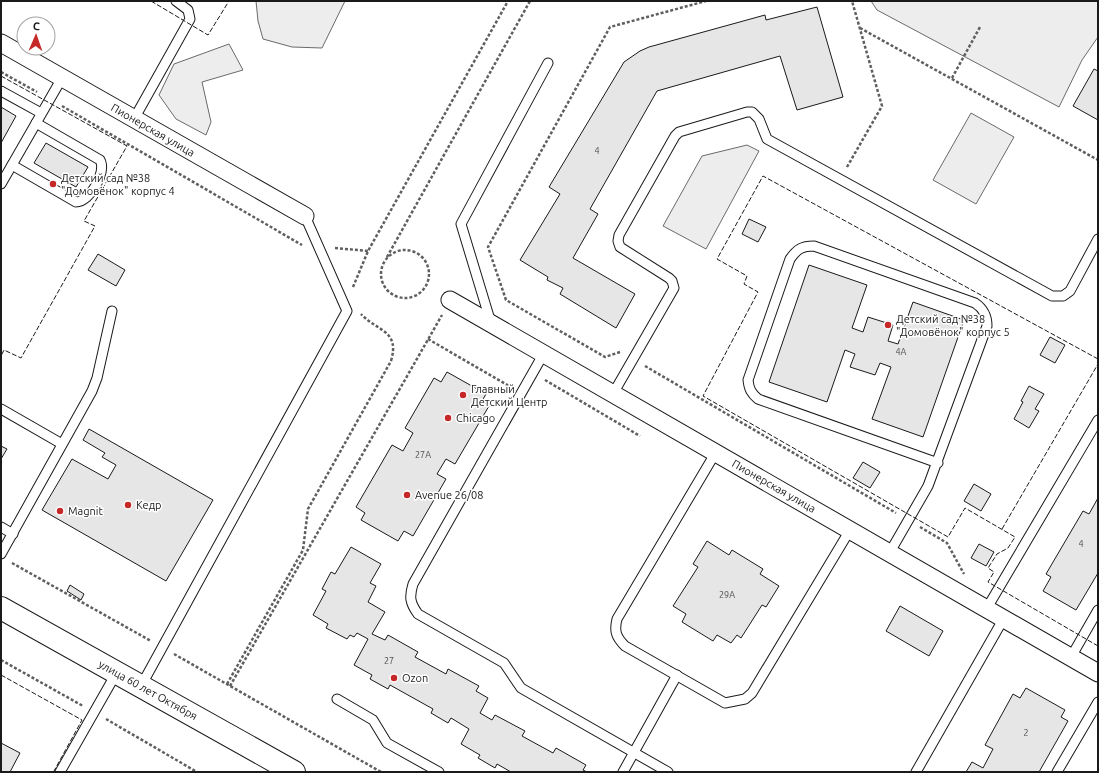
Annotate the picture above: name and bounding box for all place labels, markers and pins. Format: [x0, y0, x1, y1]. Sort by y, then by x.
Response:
place label: Детский сад №38 "Домовёнок" корпус 4 [61, 172, 175, 197]
marker: Детский сад №38 "Домовёнок" корпус 4 [48, 179, 58, 189]
place label: Детский сад №38 "Домовёнок" корпус 5 [896, 313, 1010, 338]
marker: Детский сад №38 "Домовёнок" корпус 5 [883, 320, 893, 330]
place label: Главный Детский Центр [471, 383, 548, 408]
marker: Главный Детский Центр [458, 390, 468, 400]
place label: Chicago [456, 412, 495, 424]
marker: Chicago [443, 413, 453, 423]
place label: Avenue 26/08 [415, 489, 483, 501]
marker: Avenue 26/08 [402, 490, 412, 500]
place label: Кедр [136, 499, 162, 511]
marker: Кедр [123, 500, 133, 510]
place label: Magnit [68, 505, 103, 517]
marker: Magnit [55, 506, 65, 516]
place label: Ozon [402, 672, 428, 684]
marker: Ozon [389, 673, 399, 683]

